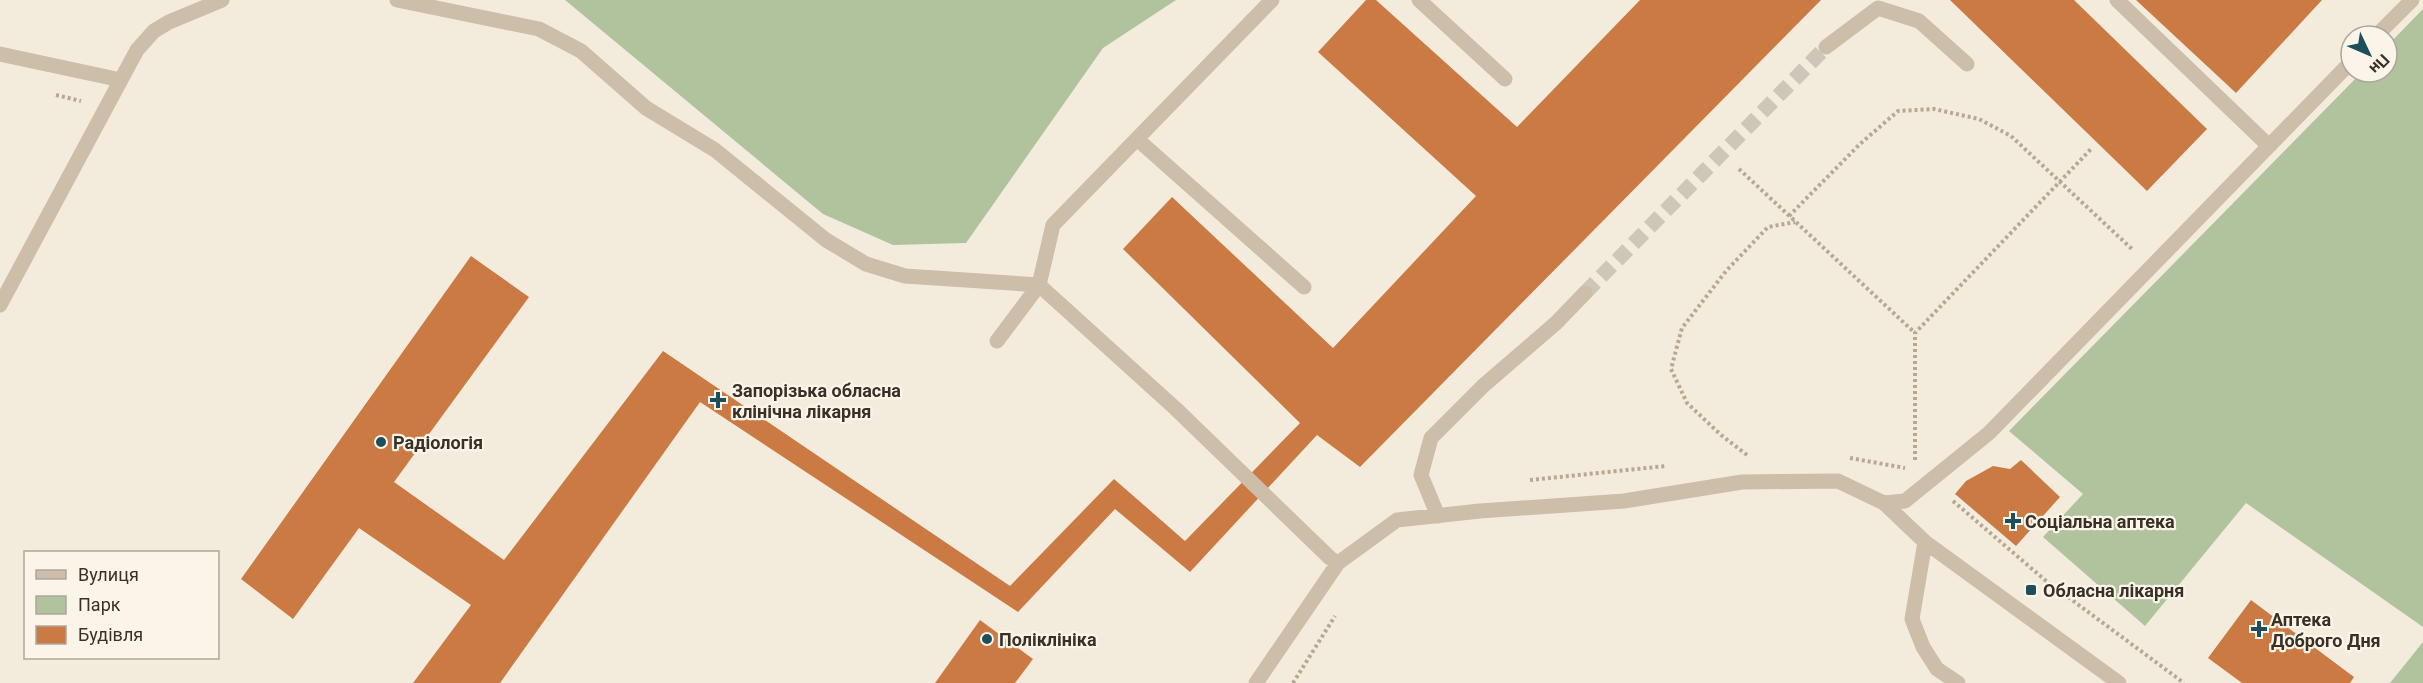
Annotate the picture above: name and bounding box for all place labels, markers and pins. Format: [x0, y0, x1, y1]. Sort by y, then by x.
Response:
place label: Запорізька обласна клінічна лікарня [732, 380, 901, 422]
marker: Запорізька обласна клінічна лікарня [709, 391, 727, 409]
place label: Радіологія [393, 432, 483, 453]
marker: Радіологія [374, 435, 388, 449]
place label: Соціальна аптека [2025, 511, 2175, 532]
marker: Соціальна аптека [2006, 514, 2020, 528]
place label: Обласна лікарня [2043, 580, 2184, 601]
marker: Обласна лікарня [2024, 583, 2038, 597]
place label: Аптека Доброго Дня [2271, 609, 2381, 651]
marker: Аптека Доброго Дня [2252, 622, 2266, 636]
place label: Поліклініка [999, 629, 1097, 650]
marker: Поліклініка [980, 632, 994, 646]

